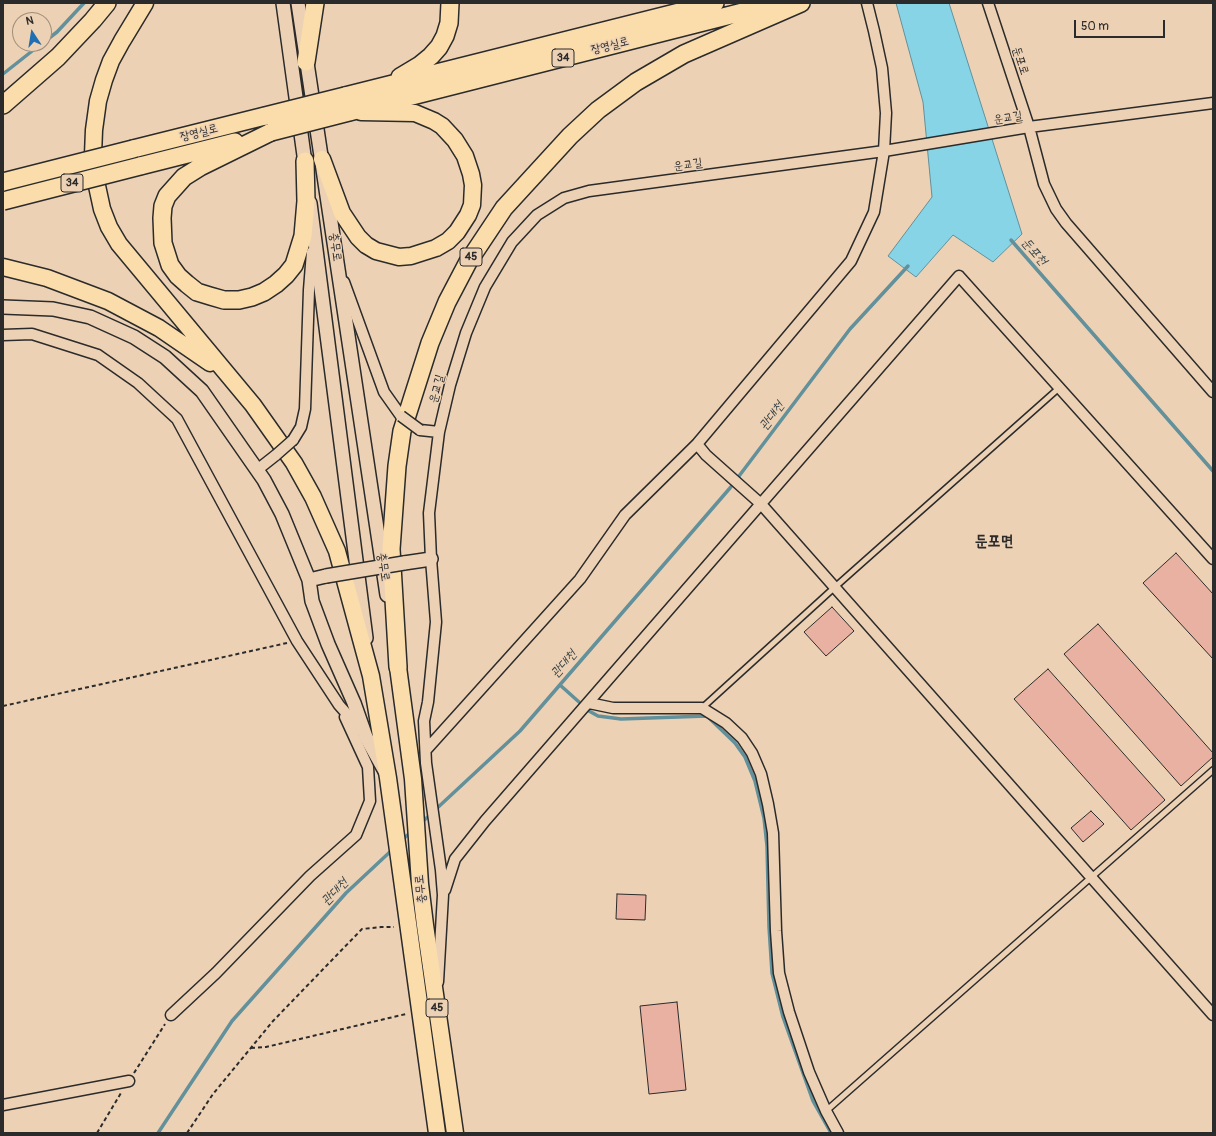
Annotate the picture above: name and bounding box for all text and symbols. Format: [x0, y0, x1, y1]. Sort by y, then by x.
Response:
north arrow [12, 12, 52, 52]
scale bar [1076, 12, 1167, 38]
text: N [25, 14, 35, 28]
text: 50 m [1081, 19, 1109, 34]
street label: 장영실로 [590, 34, 630, 58]
street label: 둔포로 [1009, 45, 1031, 77]
road number: 34 [552, 49, 574, 67]
street label: 운교길 [993, 109, 1023, 127]
street label: 장영실로 [179, 121, 219, 145]
street label: 운교길 [673, 156, 703, 174]
road number: 34 [61, 174, 83, 192]
street label: 충무로 [326, 232, 344, 262]
water label: 둔포천 [1018, 235, 1050, 269]
road number: 45 [460, 248, 482, 266]
street label: 운교길 [426, 373, 448, 405]
water label: 관대천 [756, 399, 788, 433]
district label: 둔포면 [975, 532, 1013, 552]
street label: 충무로 [374, 552, 392, 582]
water label: 관대천 [548, 647, 580, 681]
street label: 충무로 [412, 874, 430, 904]
water label: 관대천 [318, 875, 352, 909]
road number: 45 [426, 999, 448, 1017]

